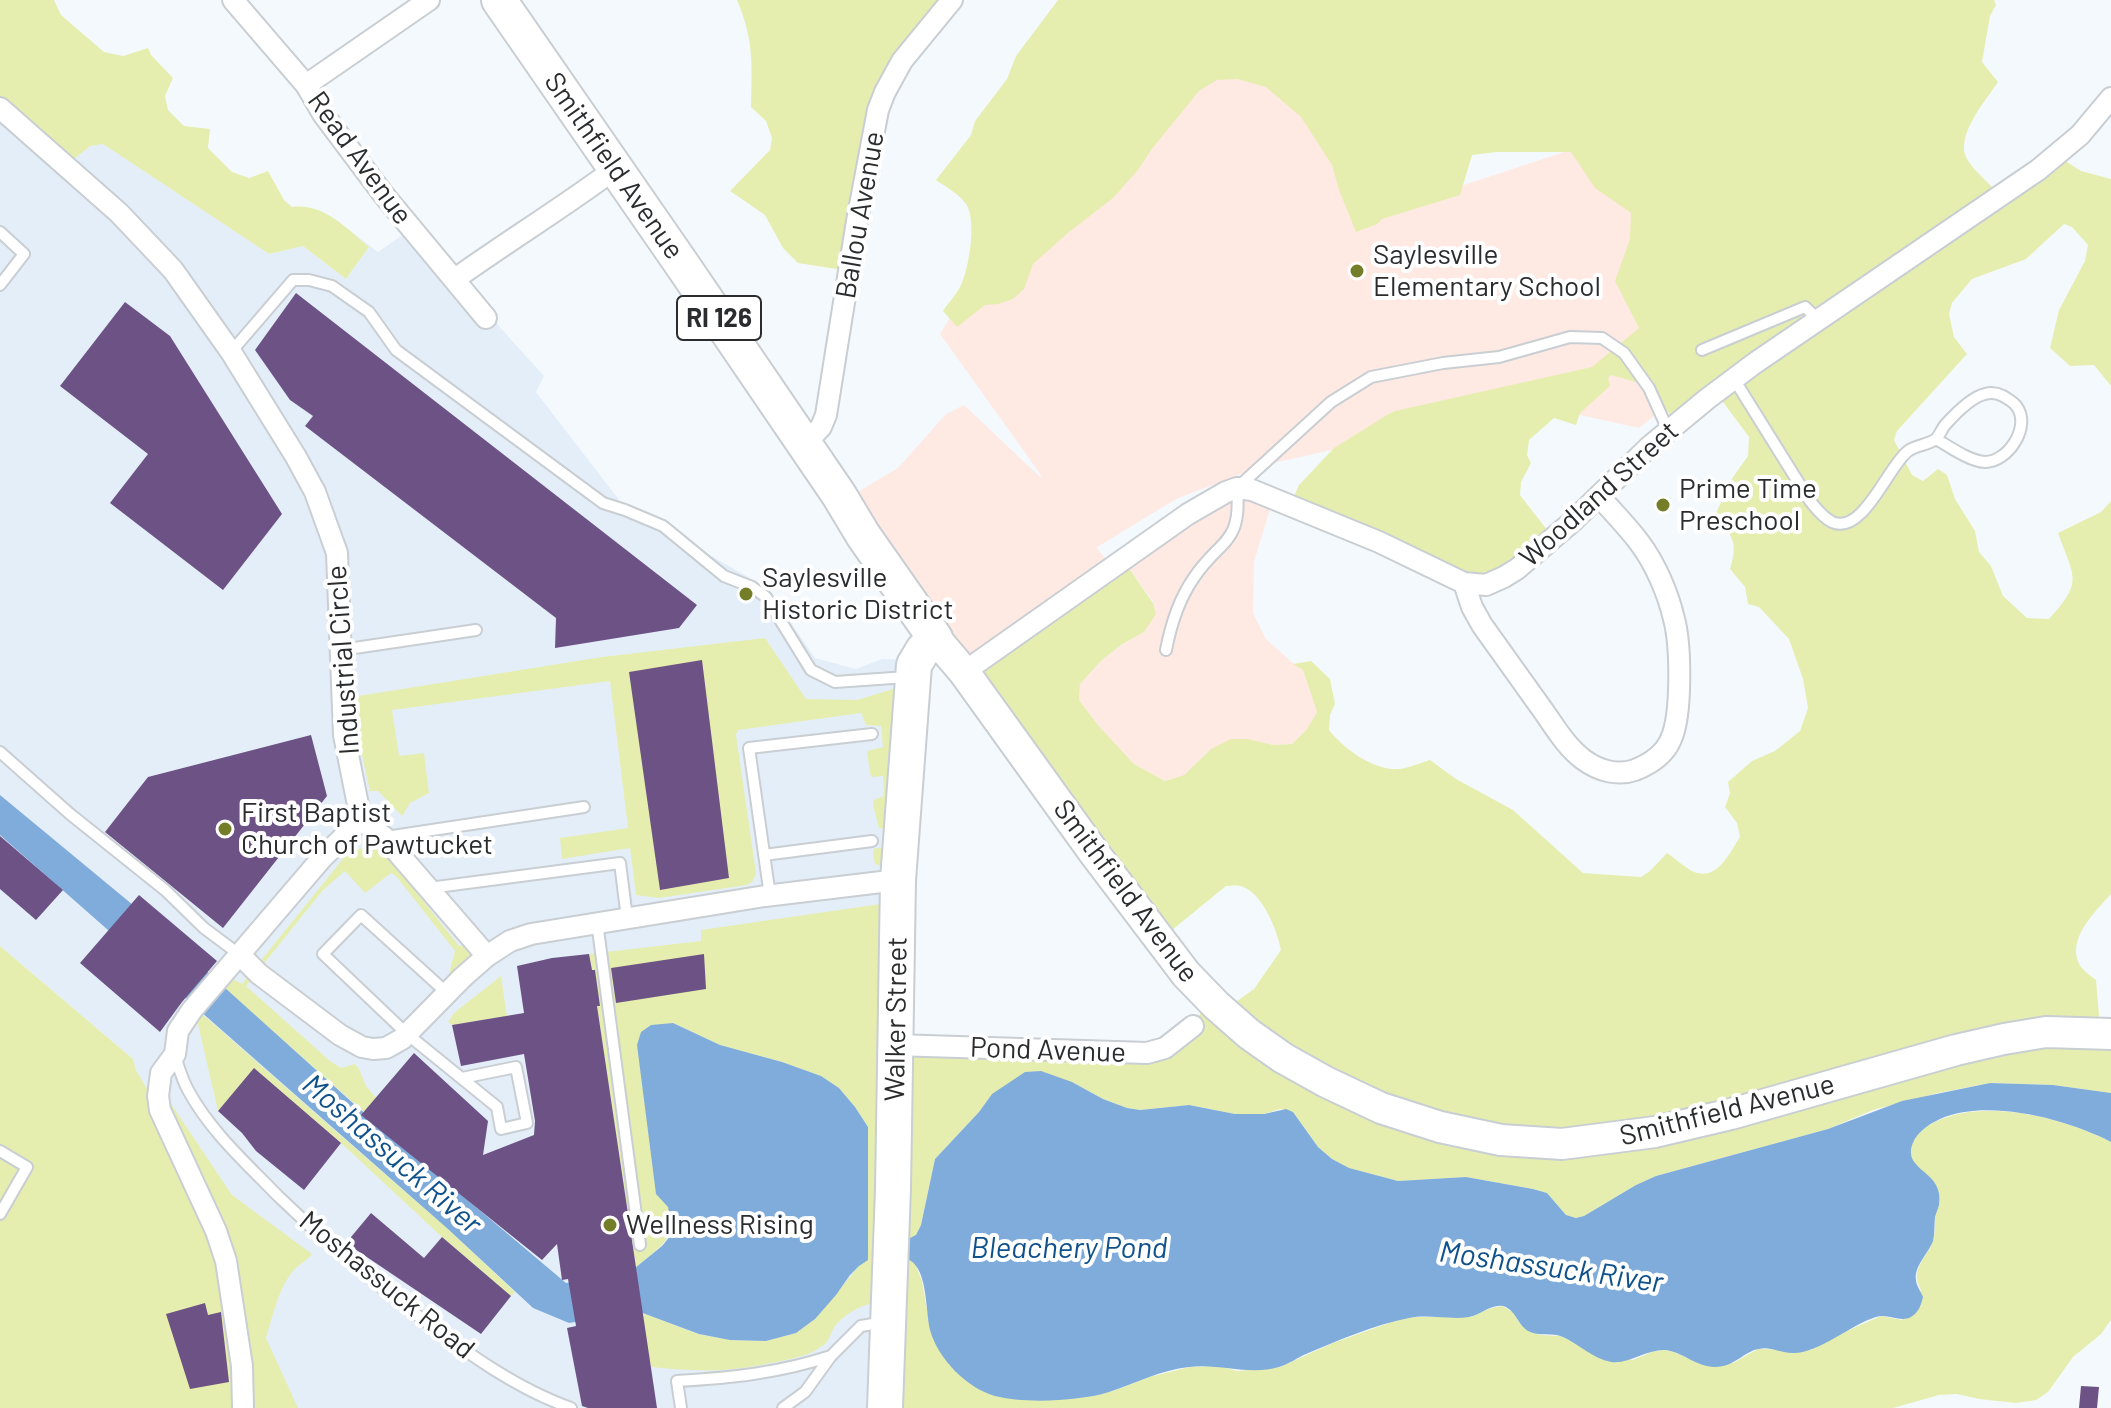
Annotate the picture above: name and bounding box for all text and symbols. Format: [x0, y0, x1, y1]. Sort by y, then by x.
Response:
street label: Smithfield Avenue [537, 66, 691, 266]
street label: Read Avenue [301, 85, 419, 231]
street label: Ballou Avenue [829, 129, 891, 301]
place label: Saylesville Elementary School [1373, 238, 1601, 304]
marker: Saylesville Elementary School [1348, 262, 1366, 280]
road number: RI 126 [677, 296, 761, 340]
street label: Woodland Street [1513, 414, 1685, 574]
place label: Prime Time Preschool [1679, 472, 1817, 538]
marker: Prime Time Preschool [1654, 496, 1672, 514]
place label: Saylesville Historic District [762, 561, 954, 627]
street label: Industrial Circle [320, 564, 366, 756]
marker: Saylesville Historic District [737, 585, 755, 603]
street label: Smithfield Avenue [1046, 793, 1206, 989]
place label: First Baptist Church of Pawtucket [241, 796, 493, 862]
marker: First Baptist Church of Pawtucket [216, 820, 234, 838]
street label: Walker Street [878, 936, 914, 1102]
street label: Pond Avenue [969, 1030, 1127, 1070]
water label: Moshassuck River [295, 1066, 489, 1242]
street label: Smithfield Avenue [1616, 1067, 1838, 1153]
street label: Moshassuck Road [293, 1204, 481, 1366]
place label: Wellness Rising [626, 1208, 814, 1242]
marker: Wellness Rising [601, 1216, 619, 1234]
water label: Bleachery Pond [971, 1230, 1167, 1266]
water label: Moshassuck River [1437, 1233, 1665, 1301]

